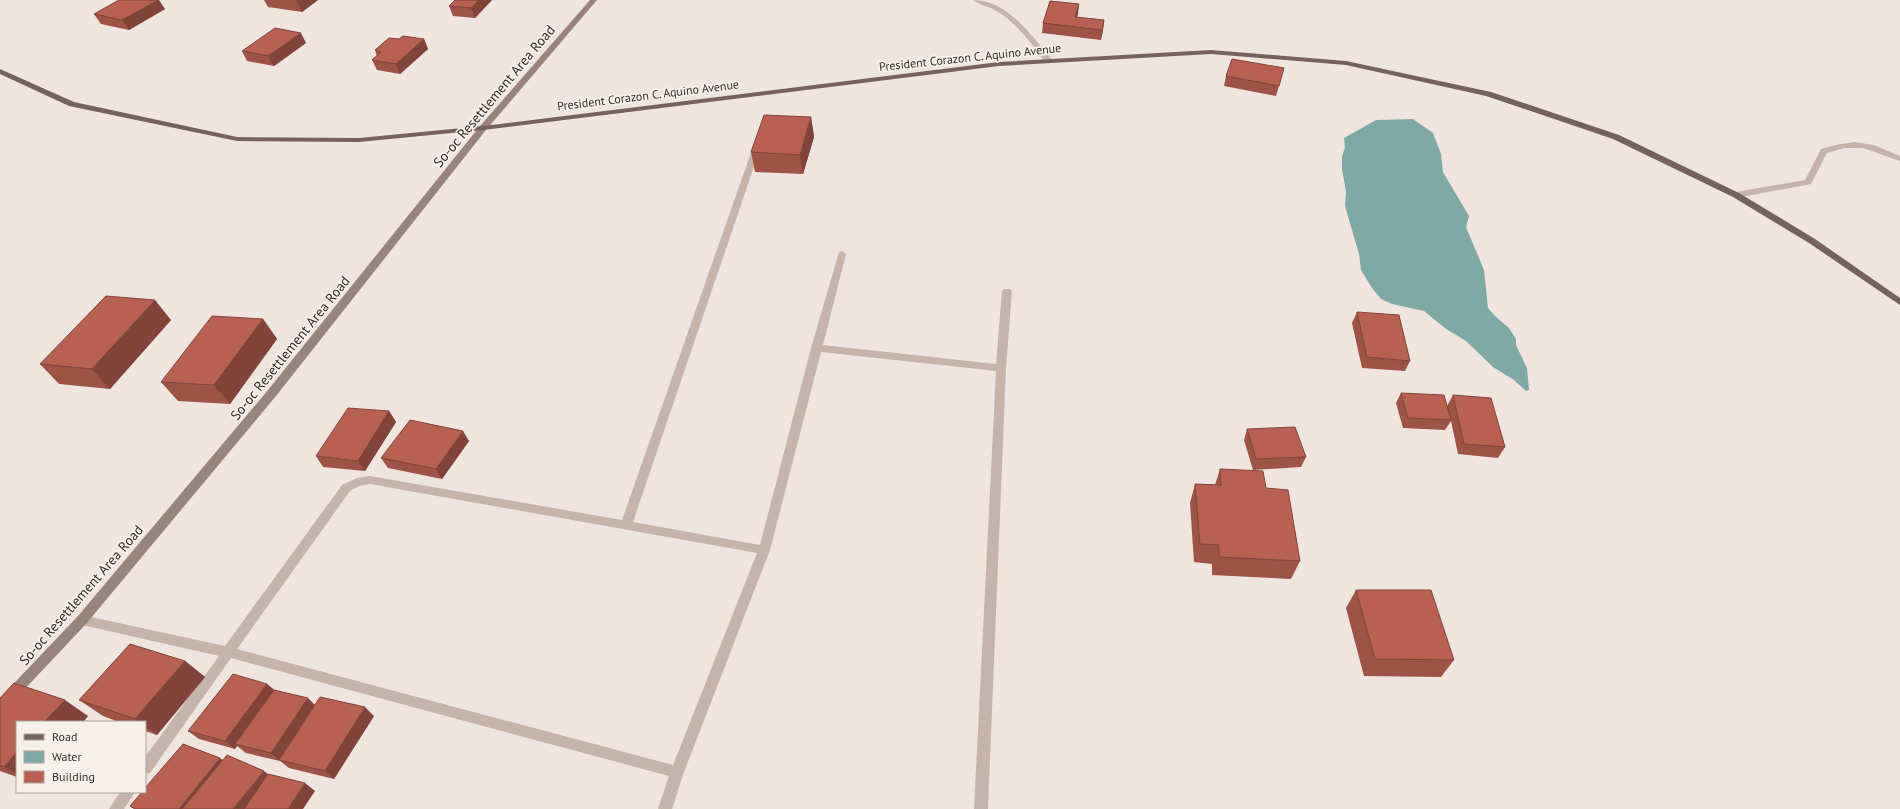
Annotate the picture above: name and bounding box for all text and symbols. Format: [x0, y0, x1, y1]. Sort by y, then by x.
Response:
street label: So-oc Resettlement Area Road [429, 21, 559, 171]
street label: President Corazon C. Aquino Avenue [878, 40, 1062, 74]
street label: President Corazon C. Aquino Avenue [556, 76, 740, 114]
street label: So-oc Resettlement Area Road [226, 272, 354, 424]
street label: So-oc Resettlement Area Road [15, 521, 147, 669]
legend [16, 721, 146, 793]
text: Road [52, 729, 77, 744]
text: Water [52, 749, 82, 764]
text: Building [52, 769, 95, 784]

